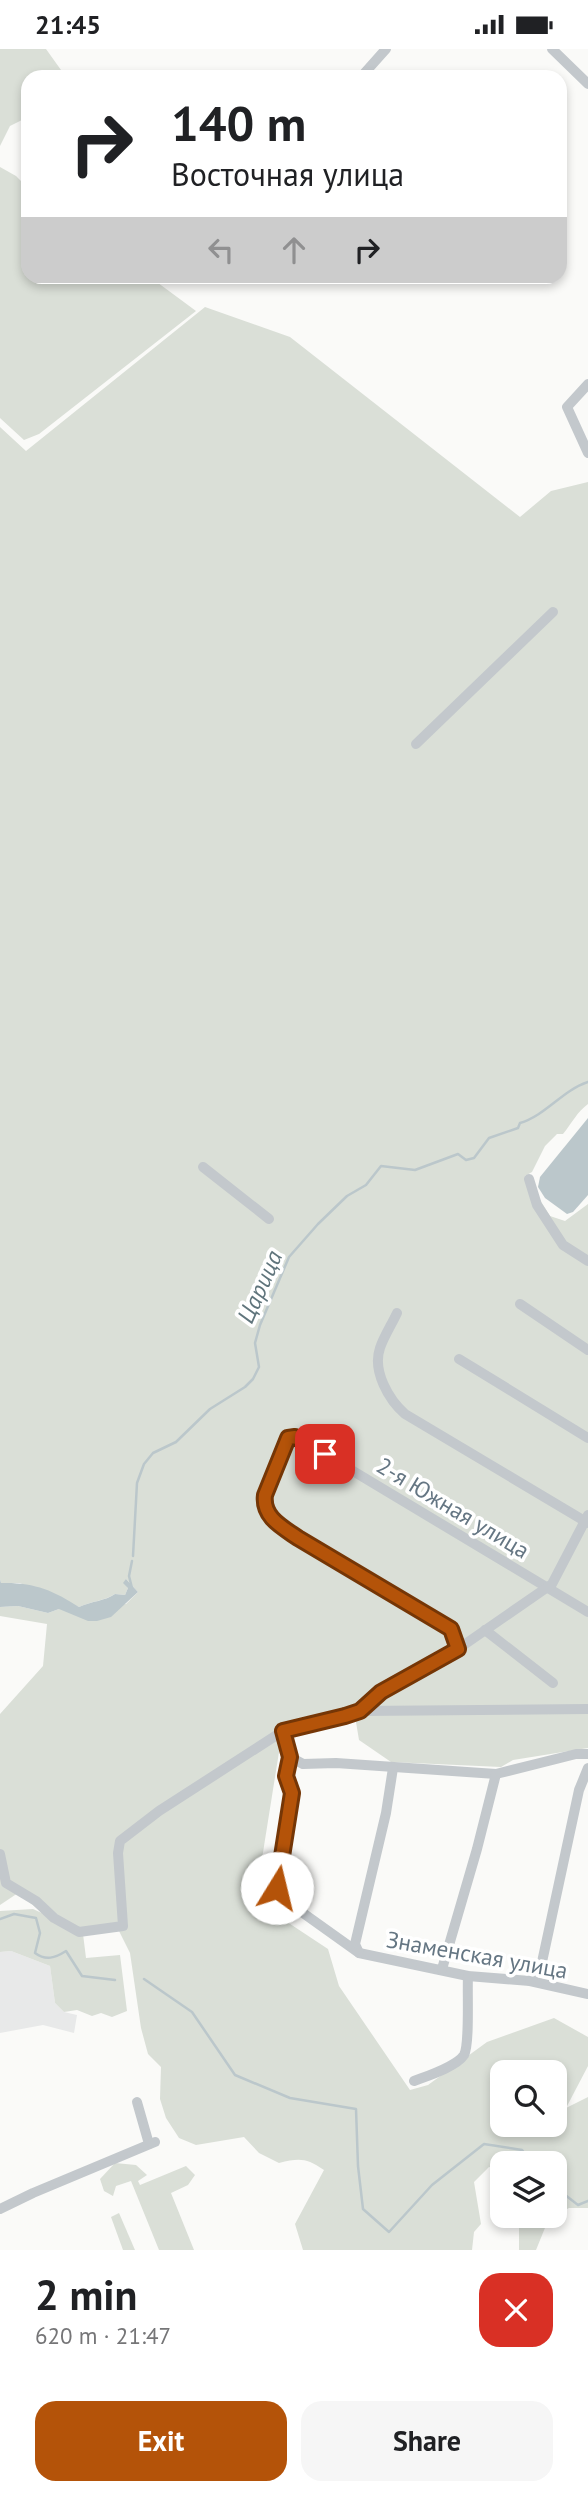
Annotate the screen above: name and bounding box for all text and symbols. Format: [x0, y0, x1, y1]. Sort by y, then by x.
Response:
text: 21:45 [35, 8, 101, 41]
text: 140 m [171, 91, 306, 155]
icon: right [56, 98, 147, 189]
text: Восточная улица [171, 153, 404, 195]
icon: left [202, 231, 240, 269]
icon: ahead [275, 231, 313, 269]
icon: right [348, 231, 386, 269]
water label: Царица [230, 1245, 289, 1328]
pin [295, 1424, 355, 1484]
icon: arrive [306, 1435, 344, 1473]
street label: 2-я Южная улица [372, 1451, 535, 1565]
position arrow [240, 1851, 314, 1925]
street label: Знаменская улица [384, 1924, 570, 1985]
map controls [490, 2060, 567, 2228]
button: search [490, 2060, 567, 2137]
button: layers [490, 2151, 567, 2228]
text: 2 min [35, 2267, 137, 2322]
button: close [479, 2273, 553, 2347]
text: 620 m · 21:47 [35, 2321, 171, 2350]
button: Exit [35, 2401, 287, 2481]
button: Share [301, 2401, 553, 2481]

